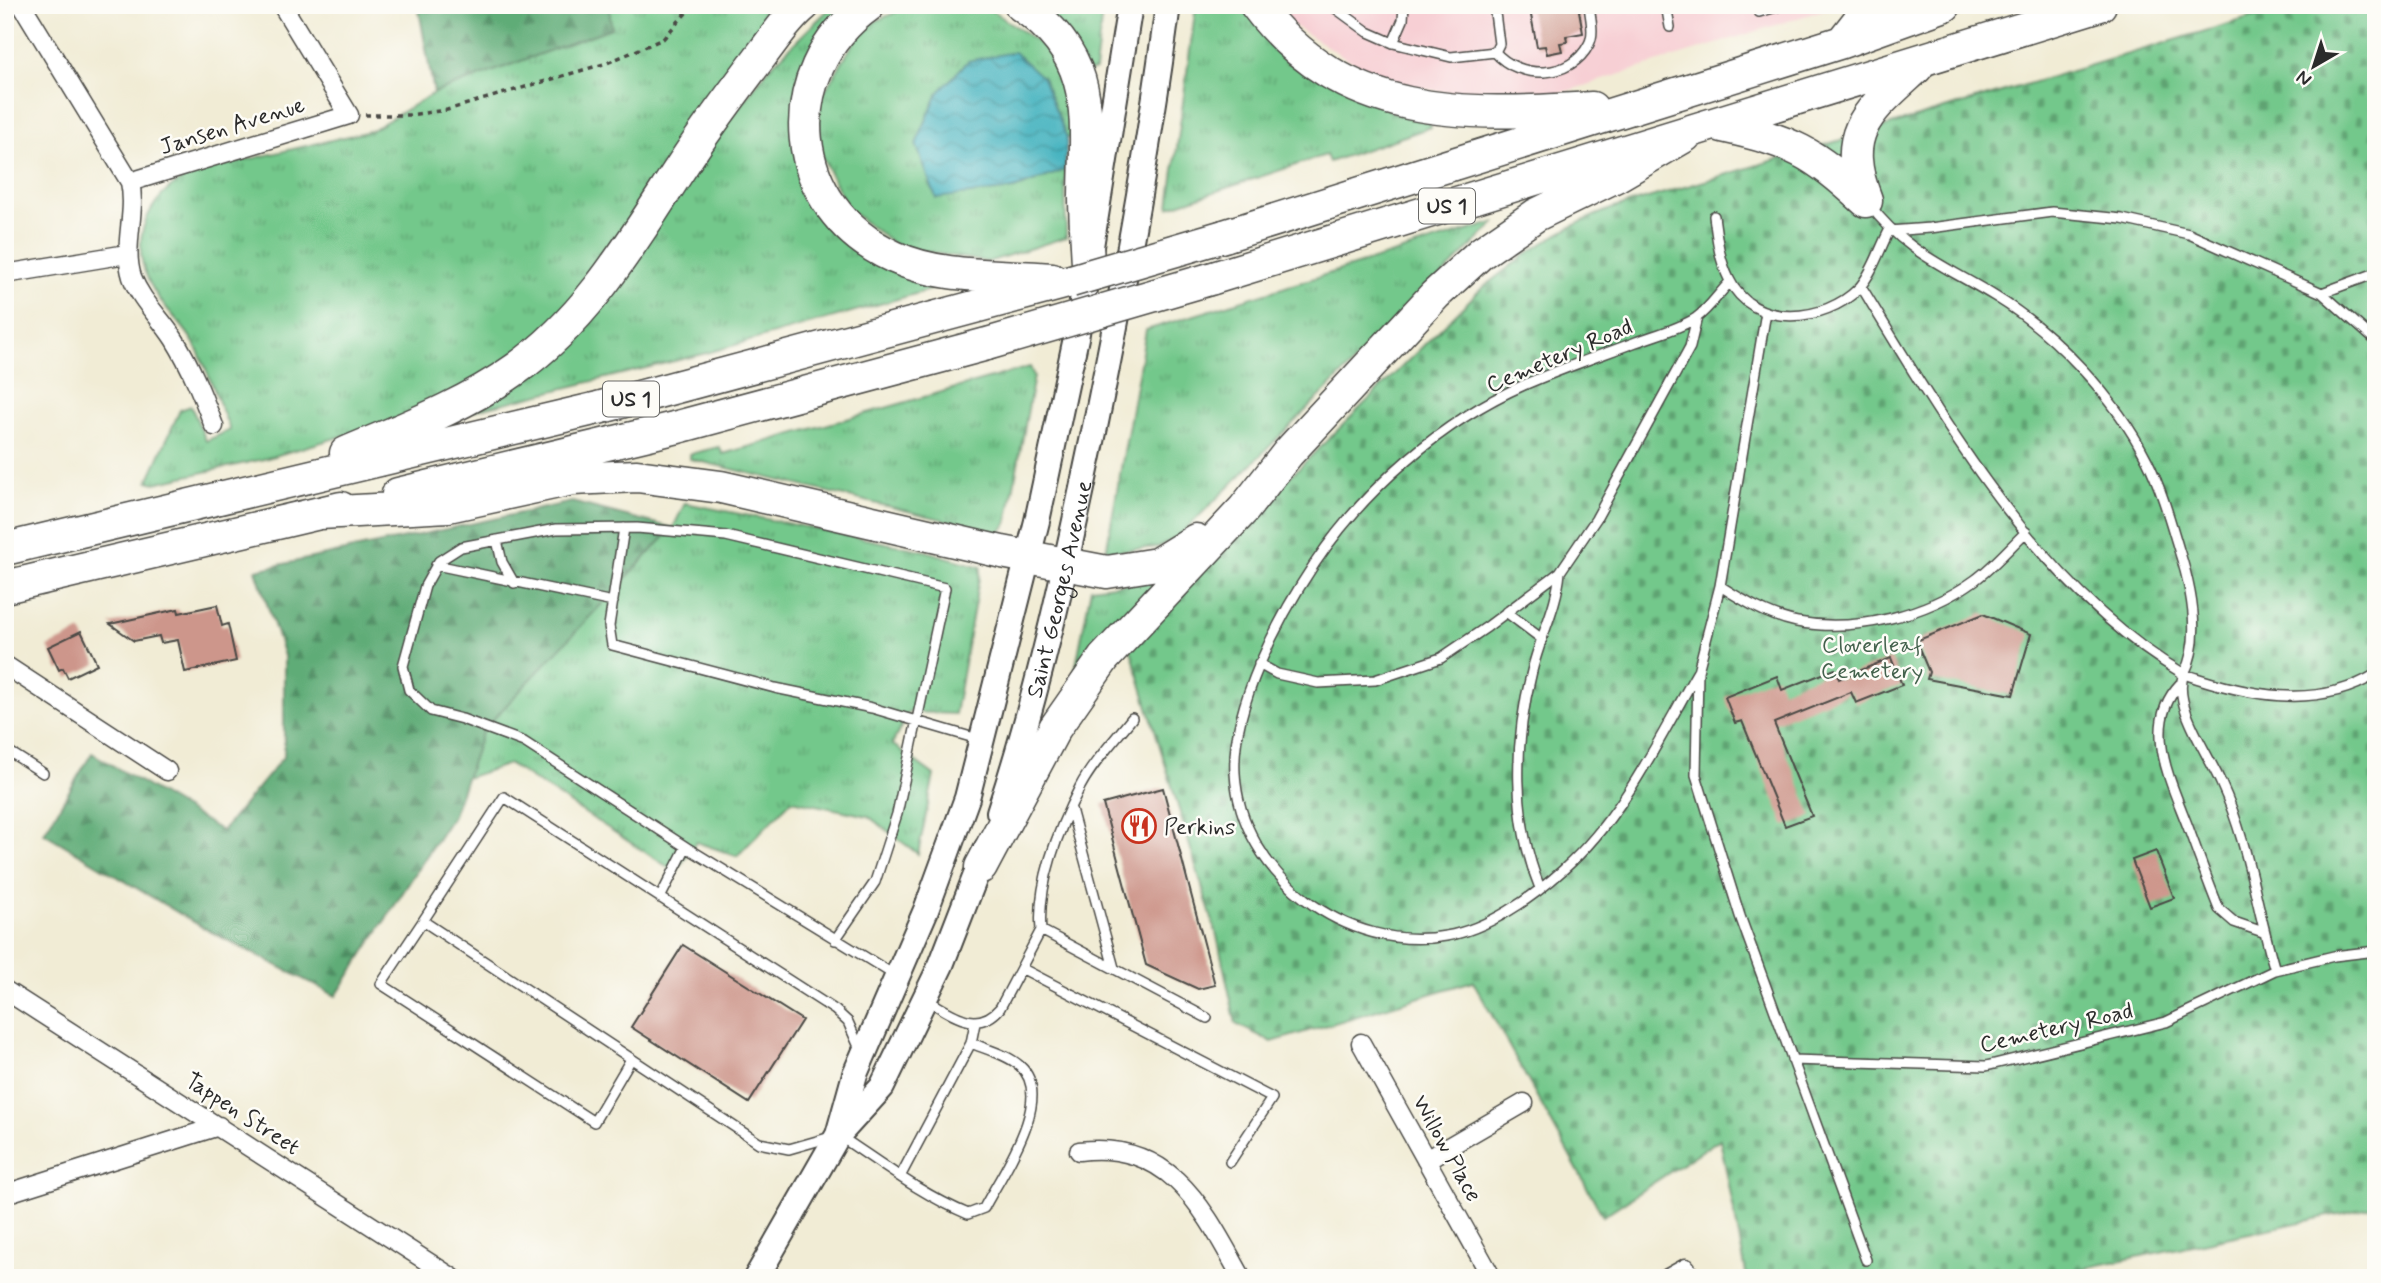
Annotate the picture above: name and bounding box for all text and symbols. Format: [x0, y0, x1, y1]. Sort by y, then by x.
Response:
north arrow [2280, 32, 2350, 102]
text: N [2291, 64, 2317, 92]
street label: Jansen Avenue [156, 91, 309, 163]
road number: US 1 [1419, 188, 1475, 224]
street label: Cemetery Road [1482, 312, 1638, 401]
road number: US 1 [603, 382, 659, 416]
street label: Saint Georges Avenue [1021, 478, 1100, 702]
park label: Cloverleaf Cemetery [1821, 631, 1923, 687]
restaurant icon: Perkins [1120, 807, 1158, 845]
place label: Perkins [1164, 813, 1235, 843]
street label: Cemetery Road [1977, 997, 2136, 1061]
street label: Tappen Street [179, 1066, 305, 1163]
street label: Willow Place [1405, 1090, 1488, 1208]

